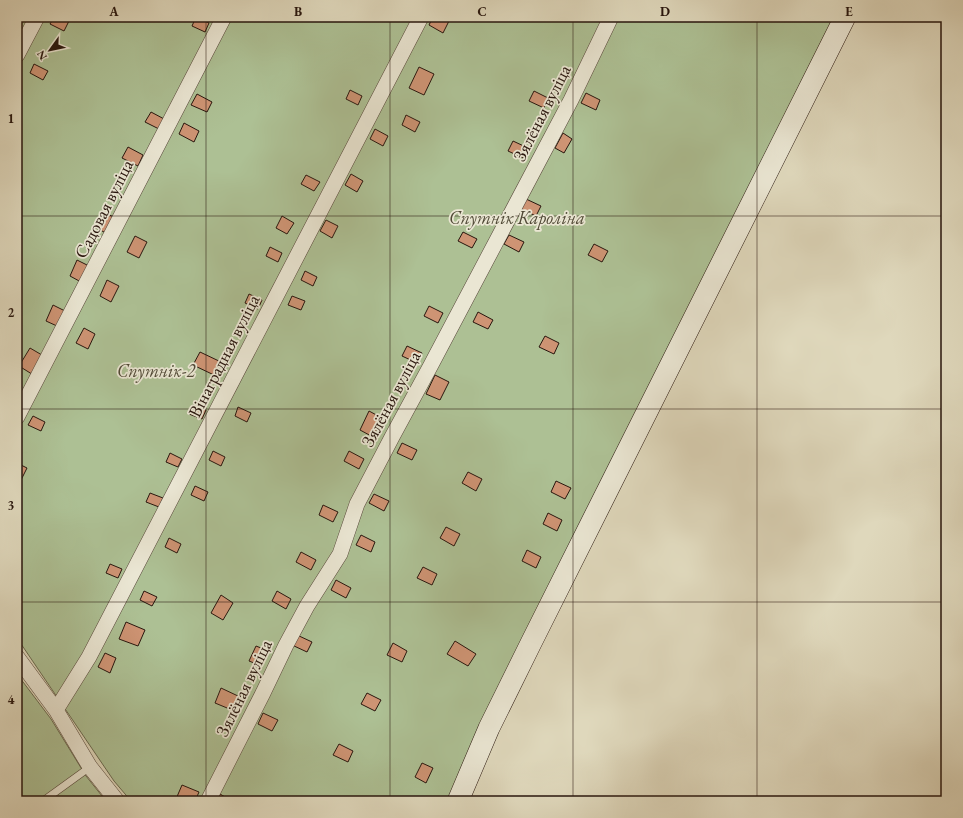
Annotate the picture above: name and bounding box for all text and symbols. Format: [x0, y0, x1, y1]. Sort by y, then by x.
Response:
text: A [108, 3, 119, 20]
text: B [294, 3, 302, 20]
text: C [477, 3, 487, 20]
text: D [660, 3, 670, 20]
text: E [845, 3, 853, 20]
north arrow [30, 30, 70, 70]
text: N [33, 48, 50, 63]
street label: Зялёная вуліца [507, 60, 576, 165]
text: 1 [8, 110, 15, 127]
street label: Садовая вуліца [69, 155, 139, 262]
park label: Спутнік Кароліна [449, 206, 585, 230]
street label: Вінаградная вуліца [183, 290, 265, 421]
text: 2 [8, 304, 15, 321]
street label: Зялёная вуліца [356, 346, 426, 451]
park label: Спутнік-2 [117, 359, 196, 383]
text: 3 [8, 497, 15, 514]
street label: Зялёная вуліца [210, 635, 277, 740]
text: 4 [8, 691, 15, 708]

